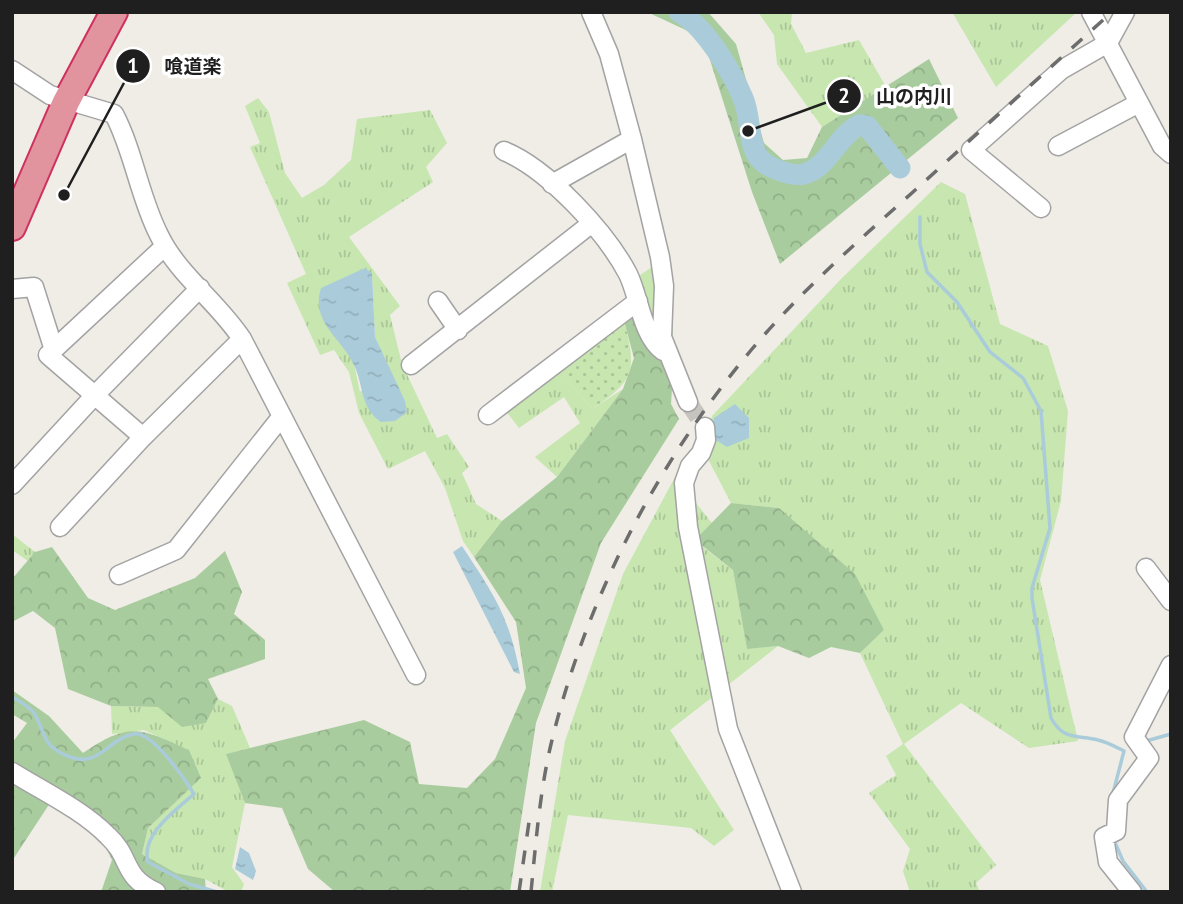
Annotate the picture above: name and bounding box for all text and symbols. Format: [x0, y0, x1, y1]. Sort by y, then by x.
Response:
callout: 喰道楽 [116, 46, 236, 86]
text: 1 [127, 52, 139, 79]
text: 喰道楽 [164, 54, 222, 78]
callout: 山の内川 [827, 76, 966, 116]
text: 2 [838, 82, 850, 109]
text: 山の内川 [876, 84, 952, 108]

